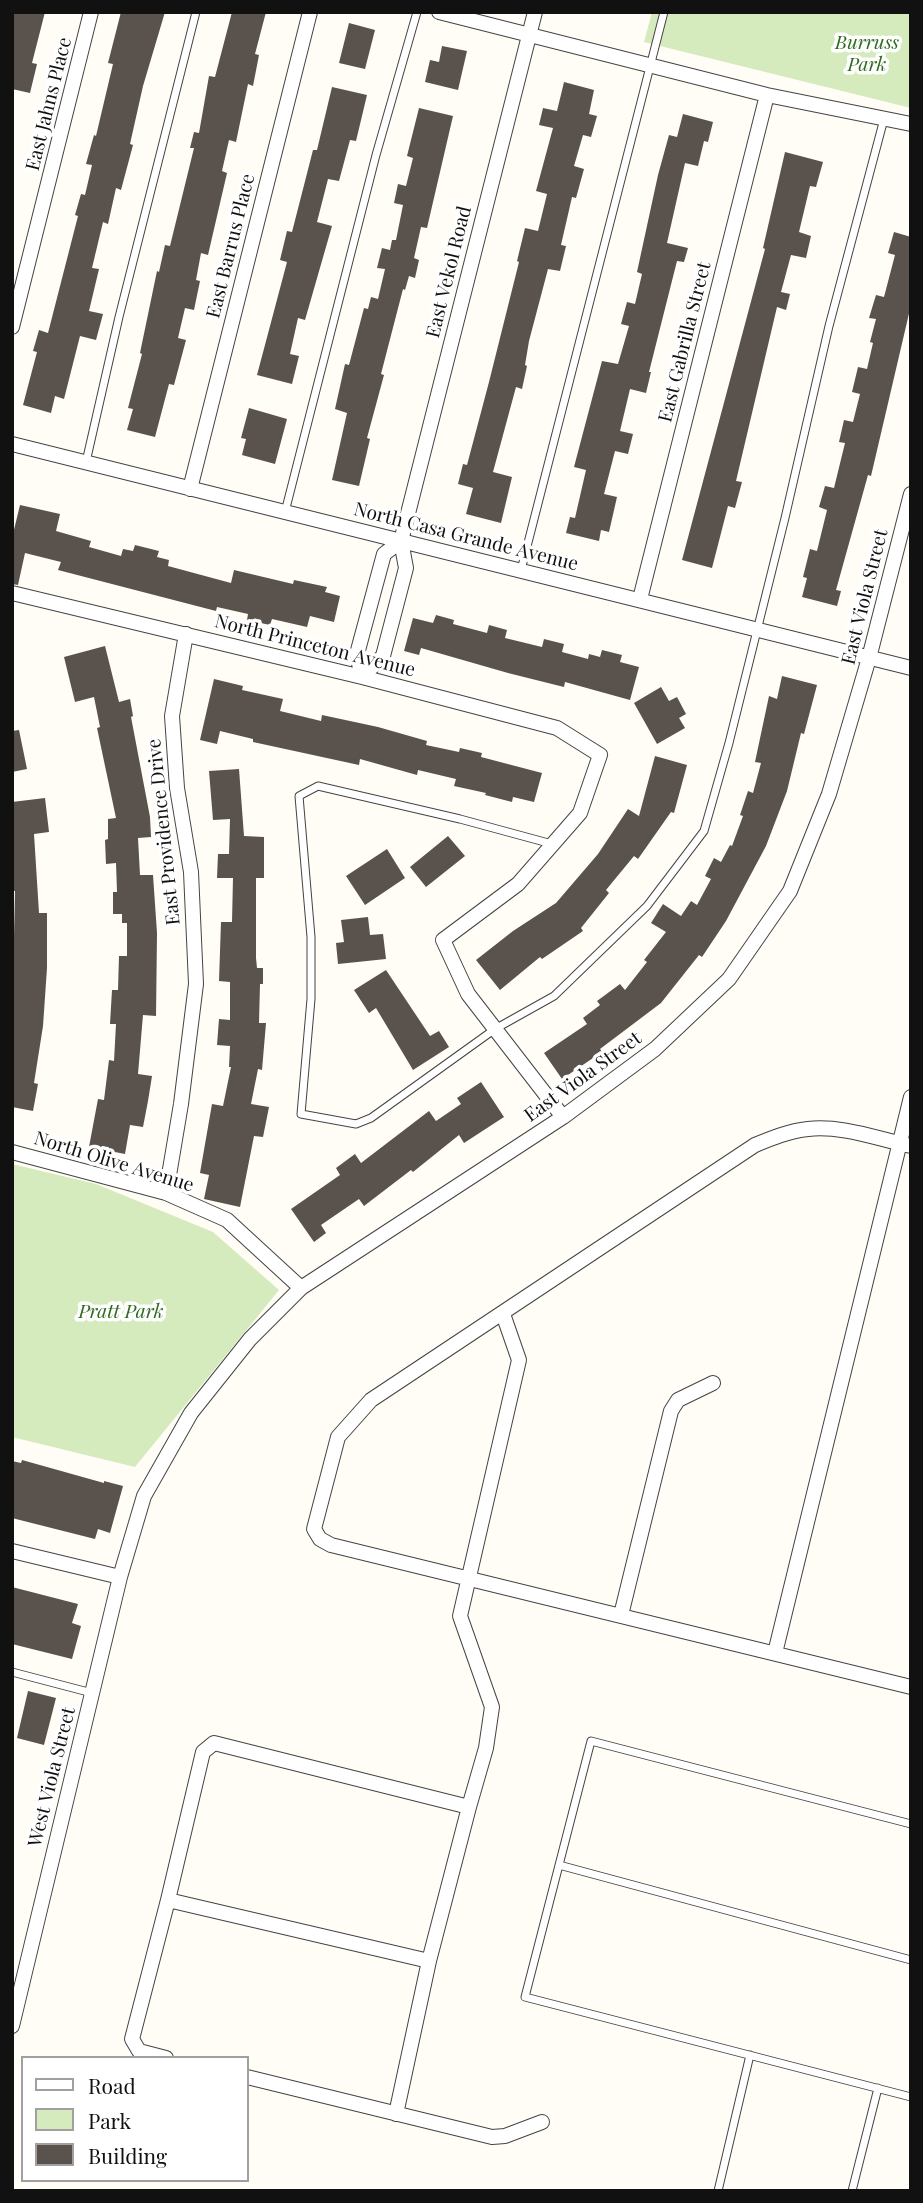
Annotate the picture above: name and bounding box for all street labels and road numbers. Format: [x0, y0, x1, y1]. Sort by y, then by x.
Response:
street label: East Jahns Place [21, 35, 77, 173]
street label: East Barrus Place [202, 171, 260, 321]
street label: East Vekol Road [422, 204, 476, 340]
street label: East Gabrilla Street [654, 259, 716, 425]
street label: North Casa Grande Avenue [351, 498, 581, 576]
street label: East Viola Street [837, 527, 893, 667]
street label: North Princeton Avenue [212, 610, 418, 682]
street label: East Providence Drive [143, 738, 185, 926]
street label: East Viola Street [520, 1027, 646, 1127]
street label: North Olive Avenue [31, 1127, 197, 1197]
street label: West Viola Street [24, 1705, 80, 1849]

